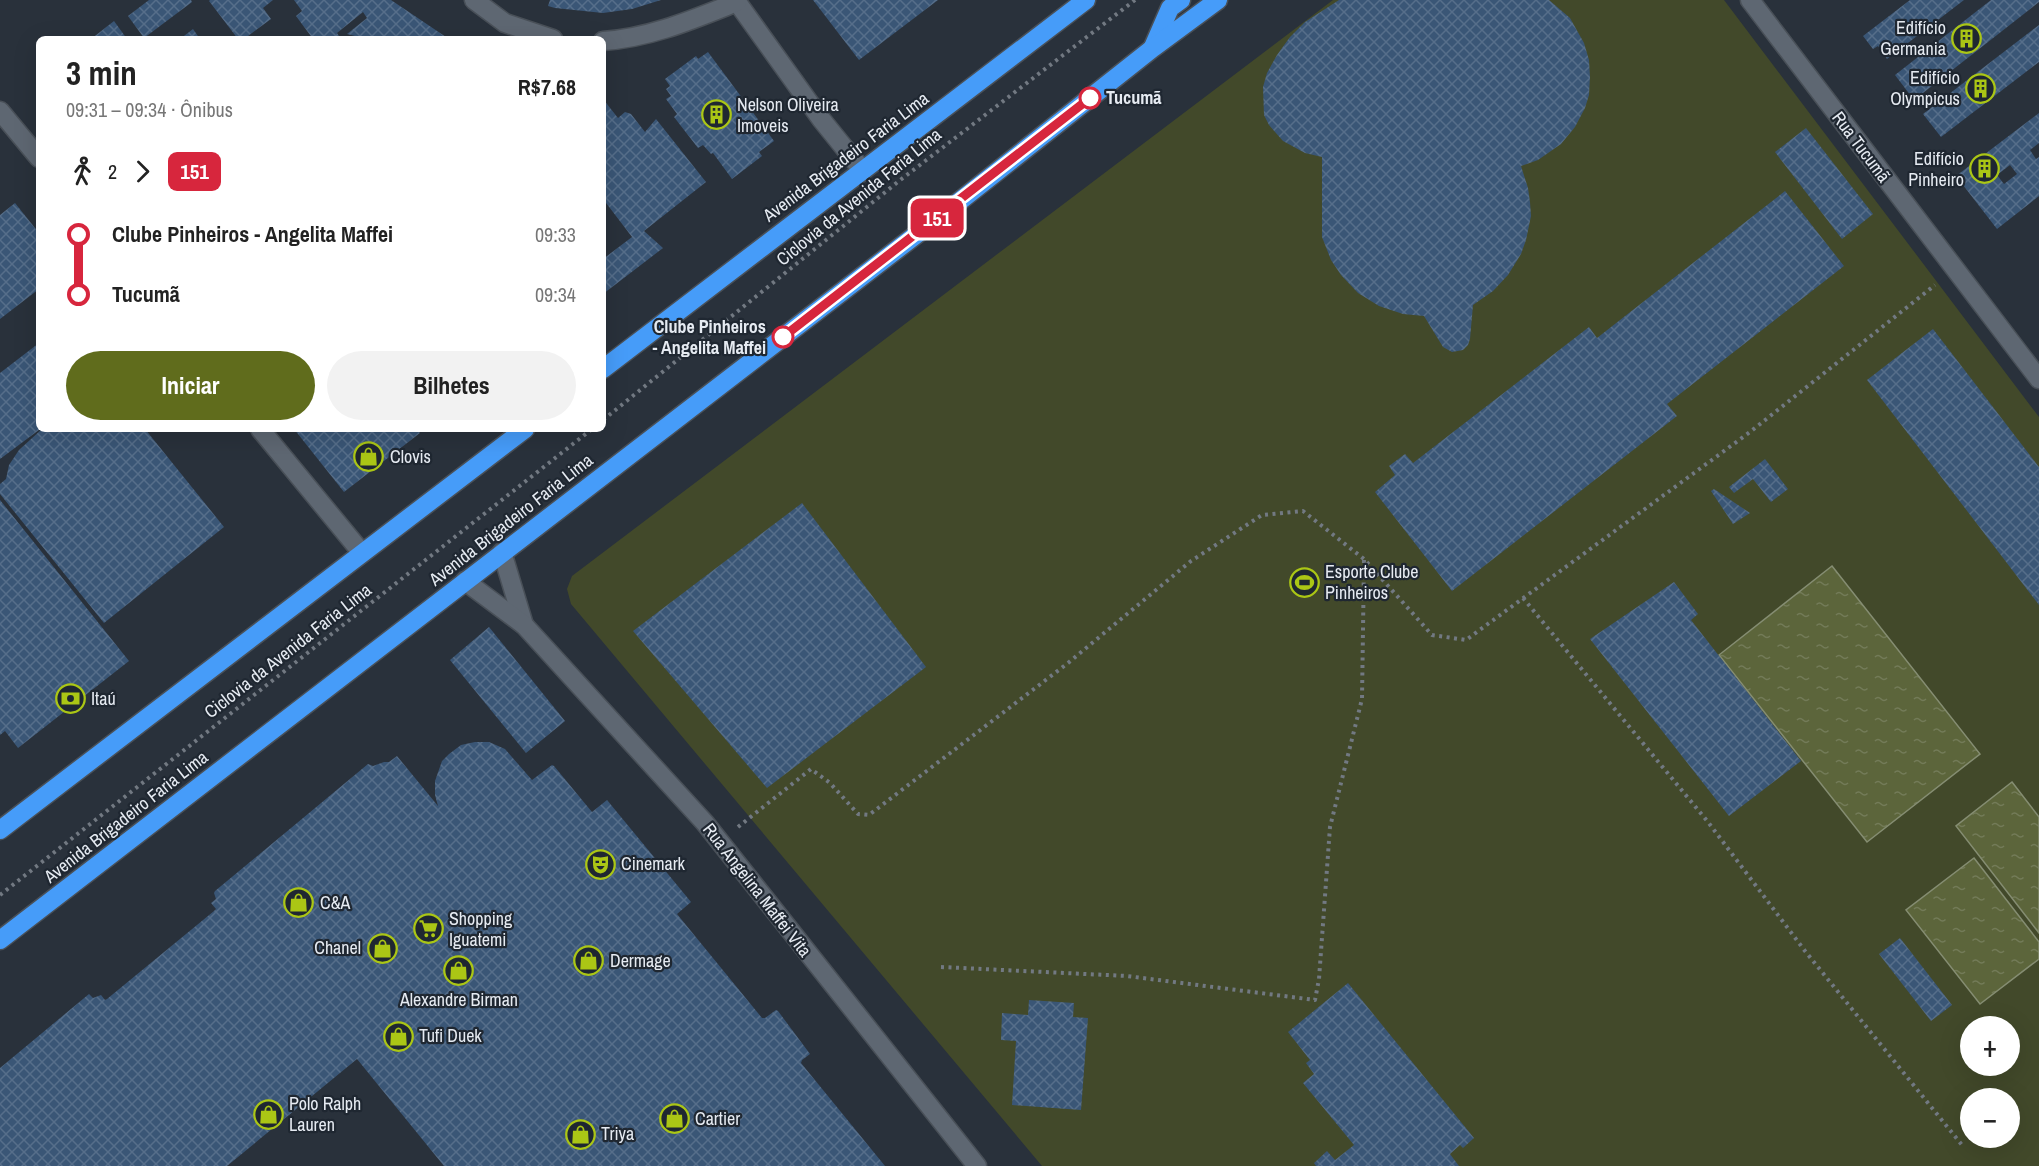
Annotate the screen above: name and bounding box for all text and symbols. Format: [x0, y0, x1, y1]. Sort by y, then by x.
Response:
place label: Edifício Germania [1880, 15, 1946, 61]
building icon: Edifício Germania [1951, 22, 1983, 54]
text: 3 min [66, 51, 137, 95]
place label: Edifício Olympicus [1890, 65, 1960, 111]
text: R$7.68 [518, 72, 576, 102]
building icon: Edifício Olympicus [1965, 72, 1997, 104]
place label: Tucumã [1106, 85, 1162, 110]
street label: Avenida Brigadeiro Faria Lima [757, 86, 934, 228]
marker: Tucumã [1079, 87, 1101, 109]
place label: Nelson Oliveira Imoveis [737, 92, 839, 138]
text: 09:31 – 09:34 · Ônibus [66, 96, 233, 123]
building icon: Nelson Oliveira Imoveis [700, 99, 732, 131]
street label: Rua Tucumã [1826, 106, 1896, 187]
street label: Ciclovia da Avenida Faria Lima [771, 122, 947, 271]
place label: Edifício Pinheiro [1908, 146, 1964, 192]
building icon: Edifício Pinheiro [1969, 153, 2001, 185]
icon: walk [66, 155, 99, 188]
icon: forward [126, 155, 159, 188]
text: 151 [180, 157, 209, 186]
text: 2 [108, 158, 117, 185]
line badge: 151 [902, 198, 972, 238]
text: 151 [923, 204, 951, 233]
text: Clube Pinheiros - Angelita Maffei [112, 219, 393, 249]
text: 09:33 [535, 221, 576, 248]
text: Tucumã [112, 279, 180, 309]
text: 09:34 [535, 281, 576, 308]
place label: Clube Pinheiros - Angelita Maffei [653, 314, 766, 360]
marker: Clube Pinheiros - Angelita Maffei [772, 326, 794, 348]
button: Iniciar [66, 351, 315, 420]
button: Bilhetes [327, 351, 576, 420]
shop icon: Clovis [353, 441, 385, 473]
place label: Clovis [390, 444, 431, 469]
street label: Avenida Brigadeiro Faria Lima [423, 448, 598, 592]
place label: Esporte Clube Pinheiros [1325, 559, 1419, 605]
sports icon: Esporte Clube Pinheiros [1288, 566, 1320, 598]
street label: Ciclovia da Avenida Faria Lima [199, 577, 376, 724]
bank icon: Itaú [54, 683, 86, 715]
place label: Itaú [91, 686, 116, 711]
street label: Avenida Brigadeiro Faria Lima [38, 745, 213, 889]
street label: Rua Angelina Maffei Vita [697, 818, 818, 962]
theatre icon: Cinemark [584, 848, 616, 880]
place label: Cinemark [621, 851, 686, 876]
shop icon: C&A [283, 887, 315, 919]
place label: C&A [320, 890, 351, 915]
place label: Shopping Iguatemi [449, 906, 513, 952]
supermarket icon: Shopping Iguatemi [412, 913, 444, 945]
shop icon: Chanel [366, 932, 398, 964]
place label: Chanel [314, 935, 361, 960]
shop icon: Dermage [573, 945, 605, 977]
place label: Dermage [610, 948, 671, 973]
shop icon: Alexandre Birman [443, 955, 475, 987]
place label: Alexandre Birman [399, 987, 518, 1012]
map controls [1960, 1016, 2020, 1148]
button: + [1960, 1016, 2020, 1076]
shop icon: Tufi Duek [382, 1020, 414, 1052]
place label: Tufi Duek [419, 1023, 482, 1048]
button: − [1960, 1088, 2020, 1148]
place label: Polo Ralph Lauren [289, 1091, 361, 1137]
shop icon: Polo Ralph Lauren [252, 1098, 284, 1130]
shop icon: Cartier [658, 1103, 690, 1135]
place label: Cartier [695, 1106, 740, 1131]
shop icon: Triya [564, 1118, 596, 1150]
place label: Triya [601, 1121, 634, 1146]

